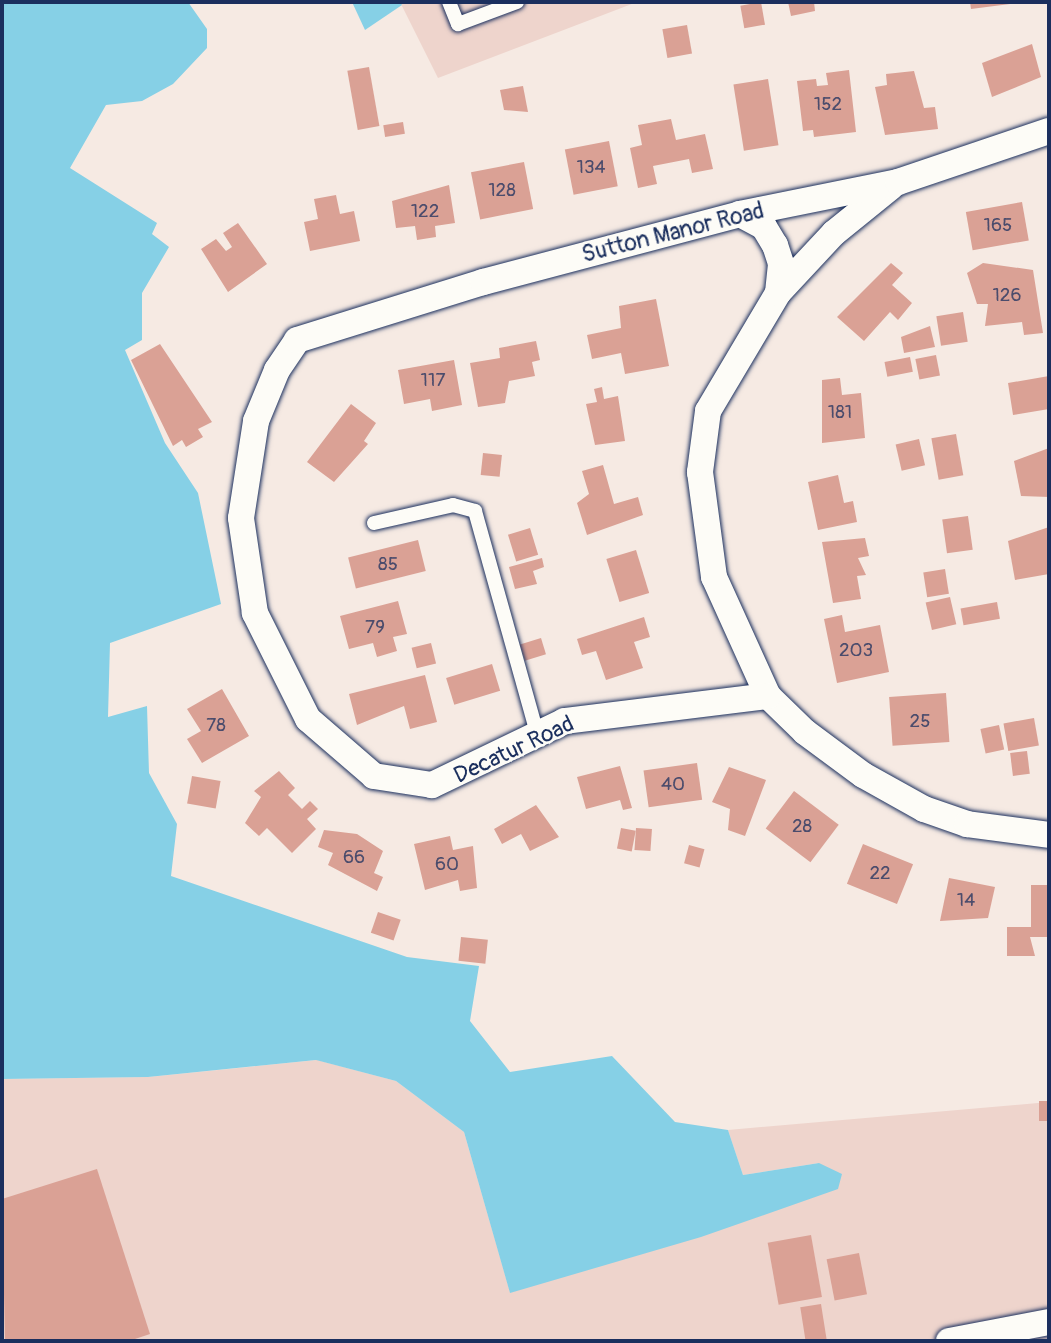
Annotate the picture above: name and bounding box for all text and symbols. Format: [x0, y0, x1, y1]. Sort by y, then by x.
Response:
house number: 152 [814, 94, 842, 116]
house number: 134 [576, 157, 606, 179]
house number: 128 [488, 180, 516, 202]
street label: Sutton Manor Road [579, 197, 767, 269]
house number: 122 [411, 201, 439, 223]
house number: 165 [984, 215, 1012, 237]
house number: 126 [992, 285, 1022, 307]
house number: 117 [421, 370, 445, 392]
house number: 181 [828, 402, 852, 424]
house number: 85 [378, 554, 398, 576]
house number: 79 [365, 617, 385, 639]
house number: 203 [839, 640, 873, 662]
street label: Decatur Road [450, 710, 578, 790]
house number: 25 [910, 711, 930, 733]
house number: 78 [206, 715, 226, 737]
house number: 40 [661, 774, 685, 796]
house number: 28 [792, 816, 812, 838]
house number: 66 [343, 847, 365, 869]
house number: 60 [435, 854, 459, 876]
house number: 22 [869, 863, 891, 885]
house number: 14 [957, 890, 975, 912]

